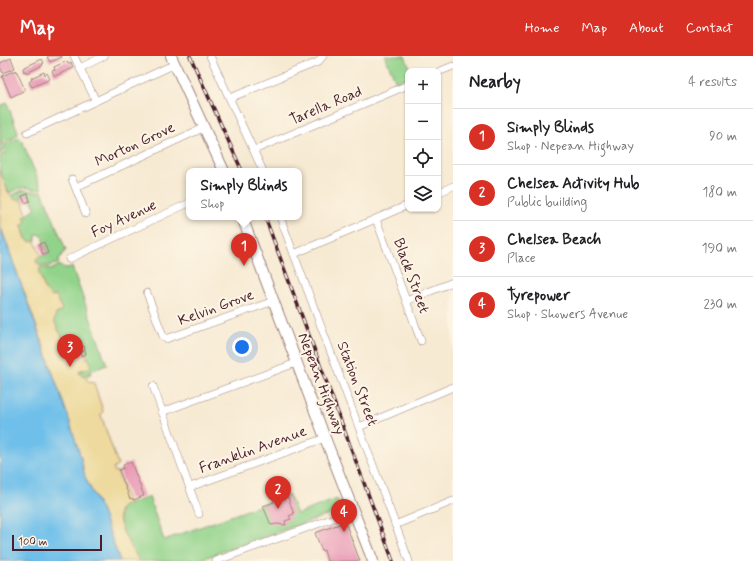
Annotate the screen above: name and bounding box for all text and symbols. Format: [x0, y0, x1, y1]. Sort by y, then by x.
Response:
text: Map [20, 16, 55, 41]
text: Home [525, 19, 559, 37]
text: Map [581, 19, 607, 37]
text: About [629, 19, 664, 37]
text: Contact [686, 19, 733, 37]
map controls [405, 68, 441, 212]
button: + [405, 68, 441, 104]
text: Nearby [469, 71, 521, 93]
text: 4 results [688, 74, 737, 91]
street label: Tarella Road [287, 82, 365, 130]
button: − [405, 104, 441, 140]
street label: Morton Grove [92, 118, 178, 172]
text: Simply Blinds [507, 118, 594, 138]
text: 1 [479, 128, 485, 145]
text: 90 m [709, 128, 737, 145]
text: Shop · Nepean Highway [507, 138, 634, 155]
button: locate [405, 140, 441, 176]
popup [186, 168, 302, 220]
text: Chelsea Activity Hub [507, 174, 639, 194]
text: Simply Blinds [201, 176, 287, 196]
button: layers [405, 176, 441, 212]
text: 2 [479, 184, 485, 201]
text: 180 m [702, 184, 737, 201]
text: Public building [507, 194, 587, 211]
street label: Foy Avenue [88, 195, 160, 243]
text: Shop [201, 196, 224, 213]
text: Chelsea Beach [507, 230, 601, 250]
pin: 1 [231, 233, 257, 266]
street label: Black Street [388, 236, 434, 317]
text: 3 [479, 240, 485, 257]
text: 190 m [702, 240, 737, 257]
text: Place [507, 250, 536, 267]
street label: Kelvin Grove [175, 285, 257, 331]
text: Tyrepower [507, 286, 570, 306]
text: 4 [478, 296, 486, 313]
text: 230 m [703, 296, 737, 313]
text: Shop · Showers Avenue [507, 306, 628, 323]
street label: Nepean Highway [291, 330, 350, 438]
pin: 3 [57, 334, 83, 367]
your location [232, 337, 252, 357]
street label: Station Street [332, 339, 382, 430]
street label: Franklin Avenue [196, 421, 310, 479]
pin: 2 [265, 476, 291, 509]
pin: 4 [331, 499, 357, 532]
scale bar [12, 533, 102, 552]
text: 100 m [18, 535, 48, 549]

